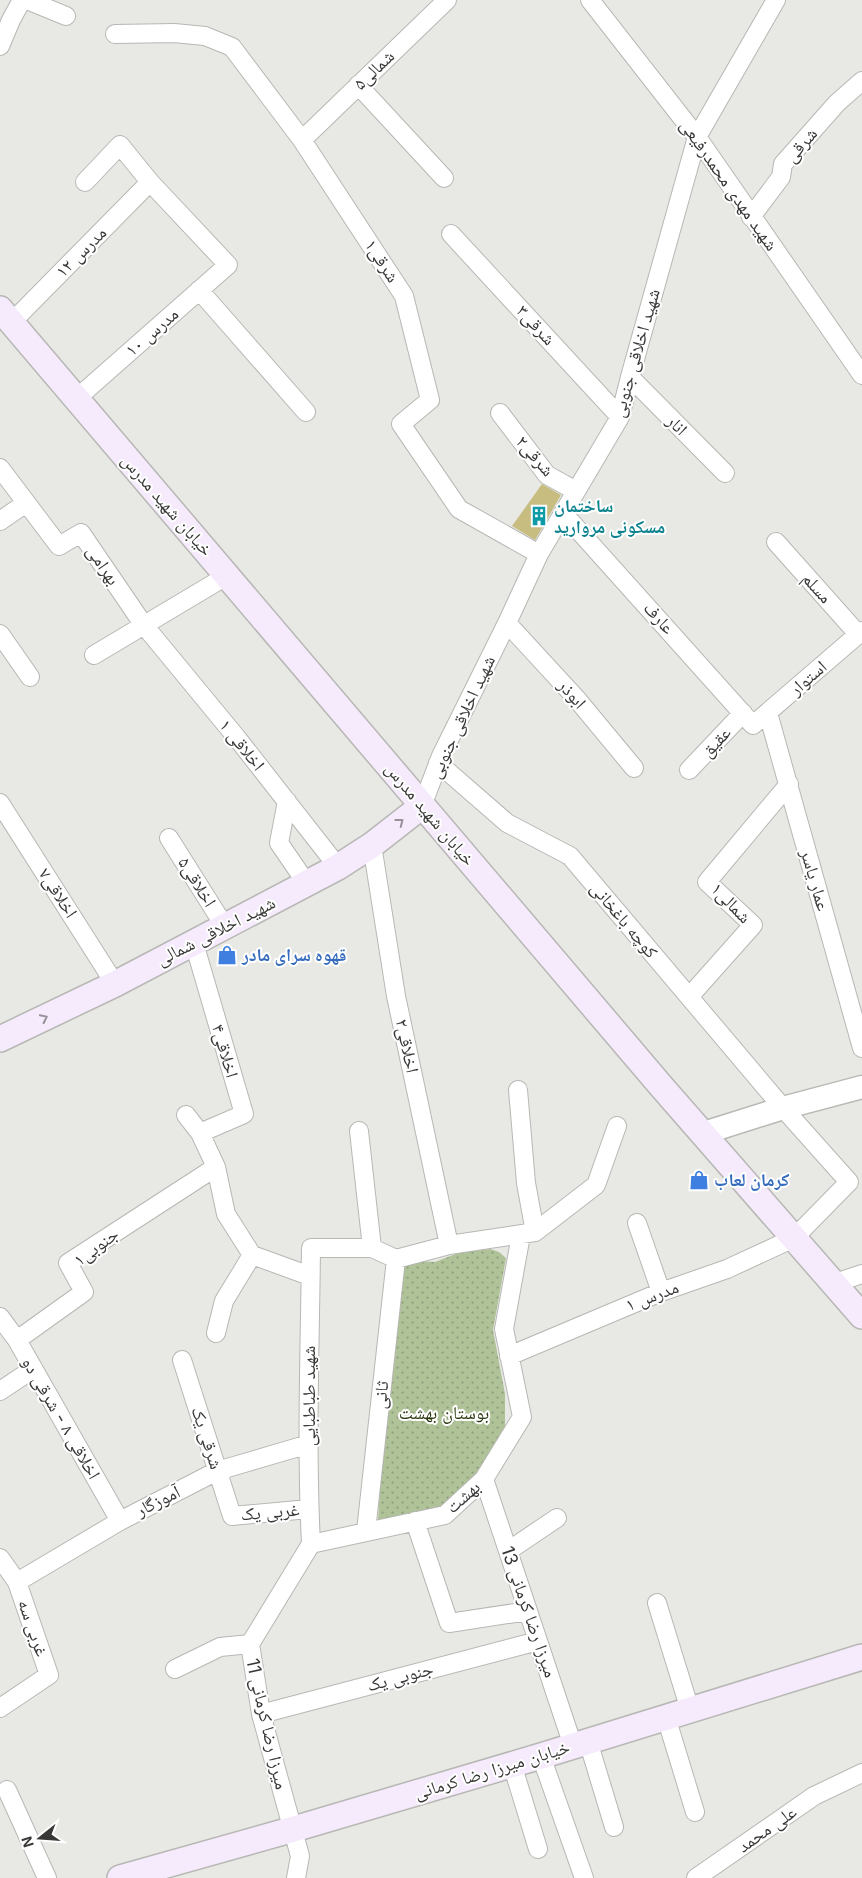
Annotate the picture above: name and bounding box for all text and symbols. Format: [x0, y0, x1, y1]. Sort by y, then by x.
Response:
street label: شمالی۵ [349, 45, 399, 95]
street label: شهید مهدی محمدرفیعی [675, 115, 783, 255]
street label: شرقی [780, 123, 822, 167]
street label: مدرس ۱۲ [51, 222, 111, 282]
street label: شرقی۱ [360, 235, 404, 287]
street label: شهید اخلاقی جنوبی [607, 286, 665, 420]
street label: شرقی۳ [512, 300, 560, 350]
street label: مدرس ۱۰ [121, 303, 183, 361]
street label: انار [662, 409, 692, 439]
street label: شرقی۲ [511, 431, 559, 481]
street label: خیابان شهید مدرس [117, 449, 217, 561]
place label: ساختمان مسکونی مروارید [554, 495, 665, 538]
building icon: ساختمان مسکونی مروارید [528, 505, 550, 527]
street label: بهرامی [82, 541, 124, 589]
street label: مسلم [797, 568, 837, 609]
street label: عارف [640, 597, 679, 638]
street label: شهید اخلاقی جنوبی [424, 652, 500, 782]
street label: استوار [784, 656, 831, 700]
street label: ابوذر [553, 674, 591, 713]
street label: اخلاقی ۱ [215, 715, 269, 775]
street label: عقیق [696, 722, 736, 762]
street label: خیابان شهید مدرس [380, 758, 480, 870]
one-way arrow [395, 819, 404, 828]
street label: عمار یاسر [796, 846, 834, 913]
street label: اخلاقی۵ [173, 853, 221, 911]
street label: اخلاقی۷ [34, 864, 82, 922]
street label: کوچه باغخانی [586, 877, 663, 963]
street label: شمالی۱ [706, 878, 756, 928]
street label: شهید اخلاقی شمالی [153, 892, 279, 970]
shop icon: قهوه سرای مادر [216, 944, 238, 966]
place label: قهوه سرای مادر [241, 944, 346, 966]
one-way arrow [39, 1014, 48, 1024]
street label: اخلاقی۲ [391, 1017, 423, 1075]
street label: اخلاقی۴ [207, 1022, 243, 1080]
shop icon: کرمان لعاب [688, 1169, 710, 1191]
place label: کرمان لعاب [714, 1169, 790, 1191]
street label: جنوبی۱ [69, 1223, 123, 1271]
street label: مدرس ۱ [622, 1276, 682, 1316]
street label: شهید طباطبایی [298, 1346, 320, 1446]
street label: اخلاقی ۸ - شرقی دو [17, 1353, 105, 1483]
street label: ثانی [369, 1380, 393, 1410]
park label: بوستان بهشت [399, 1402, 489, 1424]
street label: شرقی یک [187, 1404, 227, 1472]
street label: بهشت [441, 1476, 484, 1518]
street label: آموزگار [131, 1480, 184, 1521]
street label: غربی یک [240, 1498, 300, 1526]
street label: میرزا رضا کرمانی 13 [496, 1544, 562, 1680]
street label: غربی سه [13, 1597, 53, 1659]
street label: میرزا رضا کرمانی 11 [241, 1656, 293, 1792]
street label: جنوبی یک [364, 1658, 436, 1696]
street label: خیابان میرزا رضا کرمانی [412, 1736, 572, 1804]
street label: علی محمد [733, 1801, 801, 1857]
north arrow [15, 1813, 65, 1863]
text: N [17, 1834, 37, 1850]

